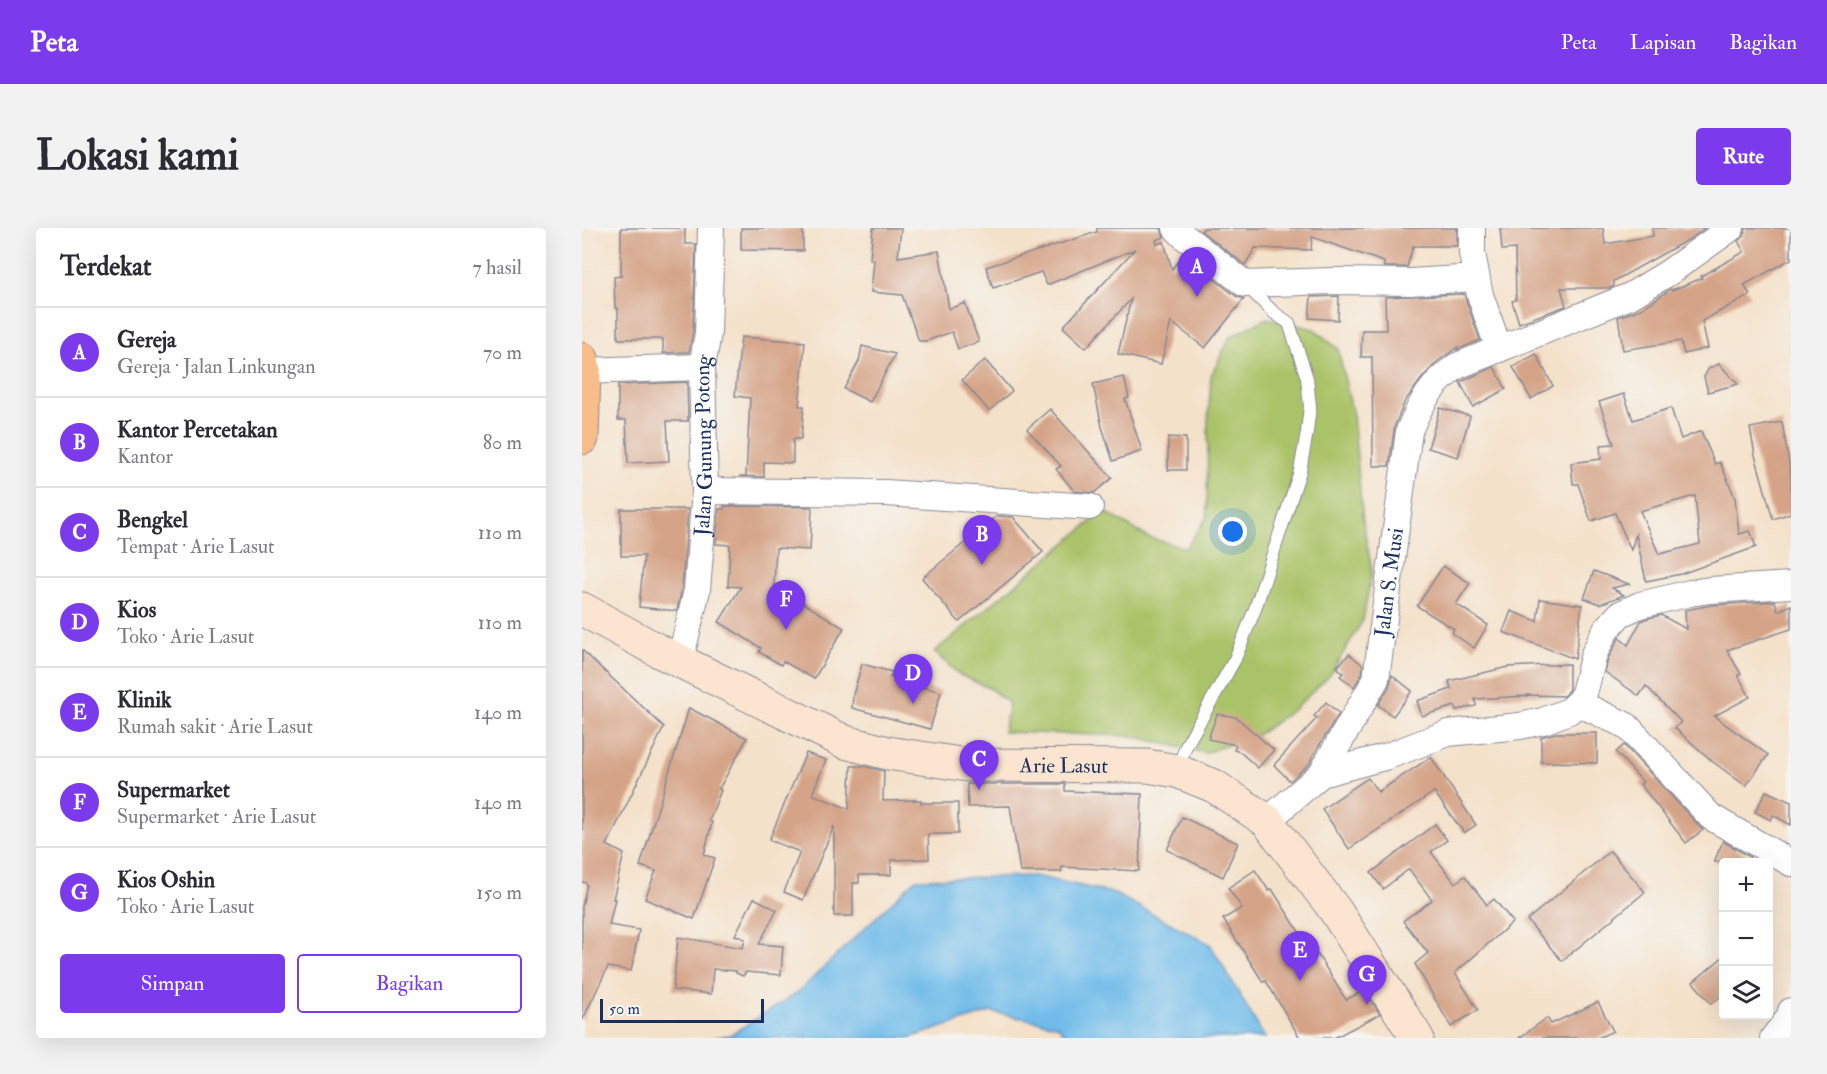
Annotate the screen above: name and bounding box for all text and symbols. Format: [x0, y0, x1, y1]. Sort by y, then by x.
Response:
text: Peta [30, 25, 78, 60]
text: Peta [1561, 29, 1597, 56]
text: Lapisan [1630, 29, 1696, 56]
text: Bagikan [1729, 29, 1797, 56]
button: Rute [1696, 128, 1791, 185]
text: Lokasi kami [36, 130, 239, 182]
pin: A [1178, 248, 1216, 297]
text: Terdekat [60, 251, 151, 283]
text: 7 hasil [473, 255, 522, 280]
text: Gereja [117, 326, 176, 354]
text: A [73, 340, 86, 365]
text: 70 m [483, 340, 522, 365]
street label: Jalan Gunung Potong [688, 352, 719, 538]
text: Gereja · Jalan Linkungan [117, 354, 315, 379]
text: Kantor Percetakan [117, 416, 278, 444]
text: B [73, 430, 86, 455]
text: 80 m [483, 430, 522, 455]
text: Kantor [117, 444, 173, 469]
text: Bengkel [117, 506, 188, 534]
pin: B [962, 516, 1002, 565]
your location [1218, 517, 1247, 546]
text: C [72, 520, 87, 545]
text: 110 m [478, 520, 522, 545]
street label: Jalan S. Musi [1369, 526, 1410, 639]
text: Tempat · Arie Lasut [117, 534, 275, 559]
pin: F [766, 580, 806, 630]
text: Kios [117, 596, 156, 624]
text: D [71, 610, 88, 635]
text: 110 m [478, 610, 522, 635]
text: Toko · Arie Lasut [117, 624, 254, 649]
pin: D [894, 654, 932, 704]
text: Klinik [117, 686, 172, 714]
text: E [72, 700, 87, 725]
text: 140 m [474, 700, 522, 725]
text: Rumah sakit · Arie Lasut [117, 714, 313, 739]
pin: C [960, 740, 998, 790]
street label: Arie Lasut [1019, 752, 1108, 780]
text: Supermarket [117, 776, 230, 804]
text: F [73, 790, 86, 815]
text: 140 m [474, 790, 522, 815]
text: Supermarket · Arie Lasut [117, 804, 316, 829]
map controls [1719, 858, 1773, 1020]
button: + [1719, 858, 1773, 912]
text: Kios Oshin [117, 866, 215, 894]
text: G [71, 880, 88, 905]
text: 150 m [476, 880, 522, 905]
text: Toko · Arie Lasut [117, 894, 254, 919]
button: − [1719, 912, 1773, 966]
pin: E [1280, 932, 1320, 981]
button: Simpan [60, 954, 285, 1013]
button: Bagikan [297, 954, 522, 1013]
pin: G [1348, 956, 1386, 1005]
button: layers [1719, 966, 1773, 1020]
scale bar [600, 996, 764, 1024]
text: 50 m [609, 999, 640, 1019]

